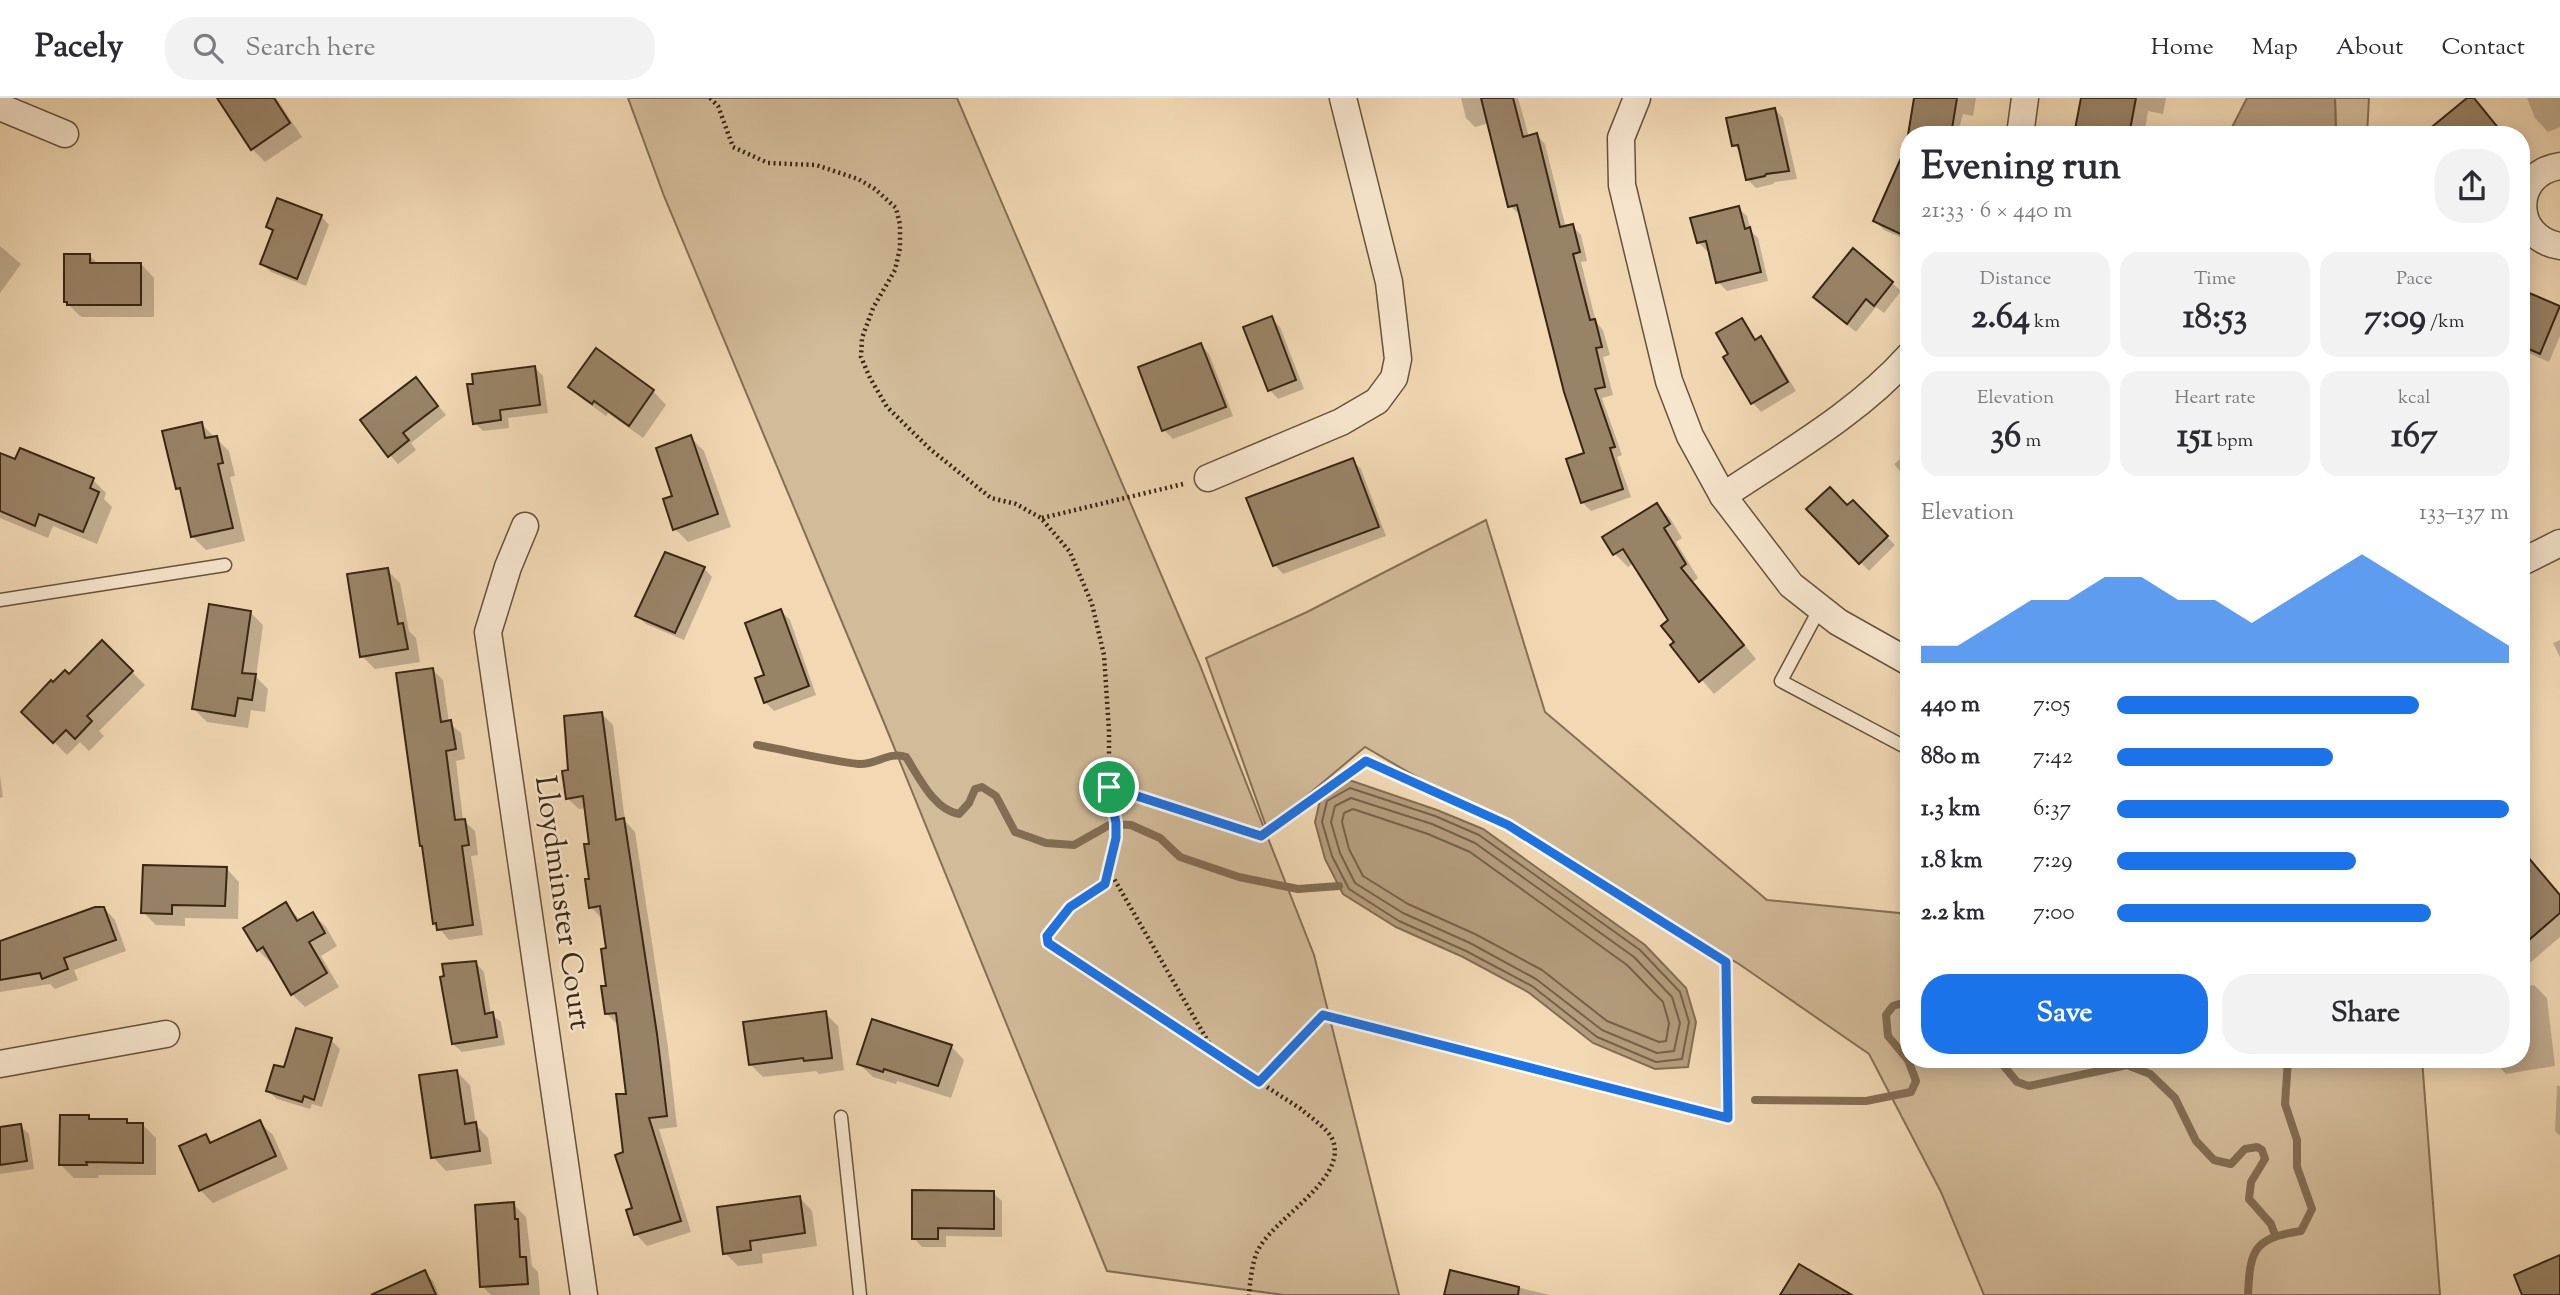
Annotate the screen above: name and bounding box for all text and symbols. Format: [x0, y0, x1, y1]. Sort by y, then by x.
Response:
search box [165, 17, 655, 80]
text: Pacely [35, 24, 123, 72]
icon: search [189, 29, 227, 67]
text: Search here [245, 30, 376, 67]
text: Home [2151, 31, 2214, 65]
text: Map [2252, 31, 2298, 65]
text: About [2336, 31, 2403, 65]
text: Contact [2441, 31, 2525, 65]
text: Evening run [1921, 142, 2121, 196]
button: share [2435, 149, 2509, 223]
text: 21:33 · 6 × 440 m [1921, 195, 2072, 228]
text: Distance [1980, 266, 2051, 293]
text: Time [2194, 266, 2236, 293]
text: Pace [2396, 266, 2433, 293]
text: 2.64 [1971, 293, 2030, 344]
text: 18:53 [2183, 293, 2247, 344]
text: 7:09 [2364, 293, 2426, 344]
text: km [2030, 309, 2060, 336]
text: /km [2426, 309, 2464, 336]
text: Elevation [1977, 385, 2054, 412]
text: Heart rate [2174, 385, 2256, 412]
text: kcal [2398, 385, 2431, 412]
text: 36 [1990, 412, 2021, 463]
text: 151 [2177, 412, 2213, 463]
text: 167 [2391, 412, 2438, 463]
text: m [2021, 428, 2041, 455]
text: bpm [2213, 428, 2253, 455]
text: Elevation [1921, 497, 2014, 530]
text: 133–137 m [2419, 497, 2509, 530]
text: 440 m [1921, 689, 1980, 722]
text: 7:05 [2033, 689, 2070, 722]
text: 880 m [1921, 741, 1980, 774]
text: 7:42 [2033, 741, 2073, 774]
pin [1079, 757, 1139, 817]
icon: arrive [1090, 768, 1128, 806]
street label: Lloydminster Court [522, 773, 600, 1033]
text: 1.3 km [1921, 793, 1980, 826]
text: 6:37 [2033, 793, 2071, 826]
text: 1.8 km [1921, 845, 1983, 878]
text: 7:29 [2033, 845, 2072, 878]
text: 2.2 km [1921, 897, 1985, 930]
text: 7:00 [2033, 897, 2075, 930]
button: Save [1921, 974, 2208, 1054]
button: Share [2222, 974, 2509, 1054]

